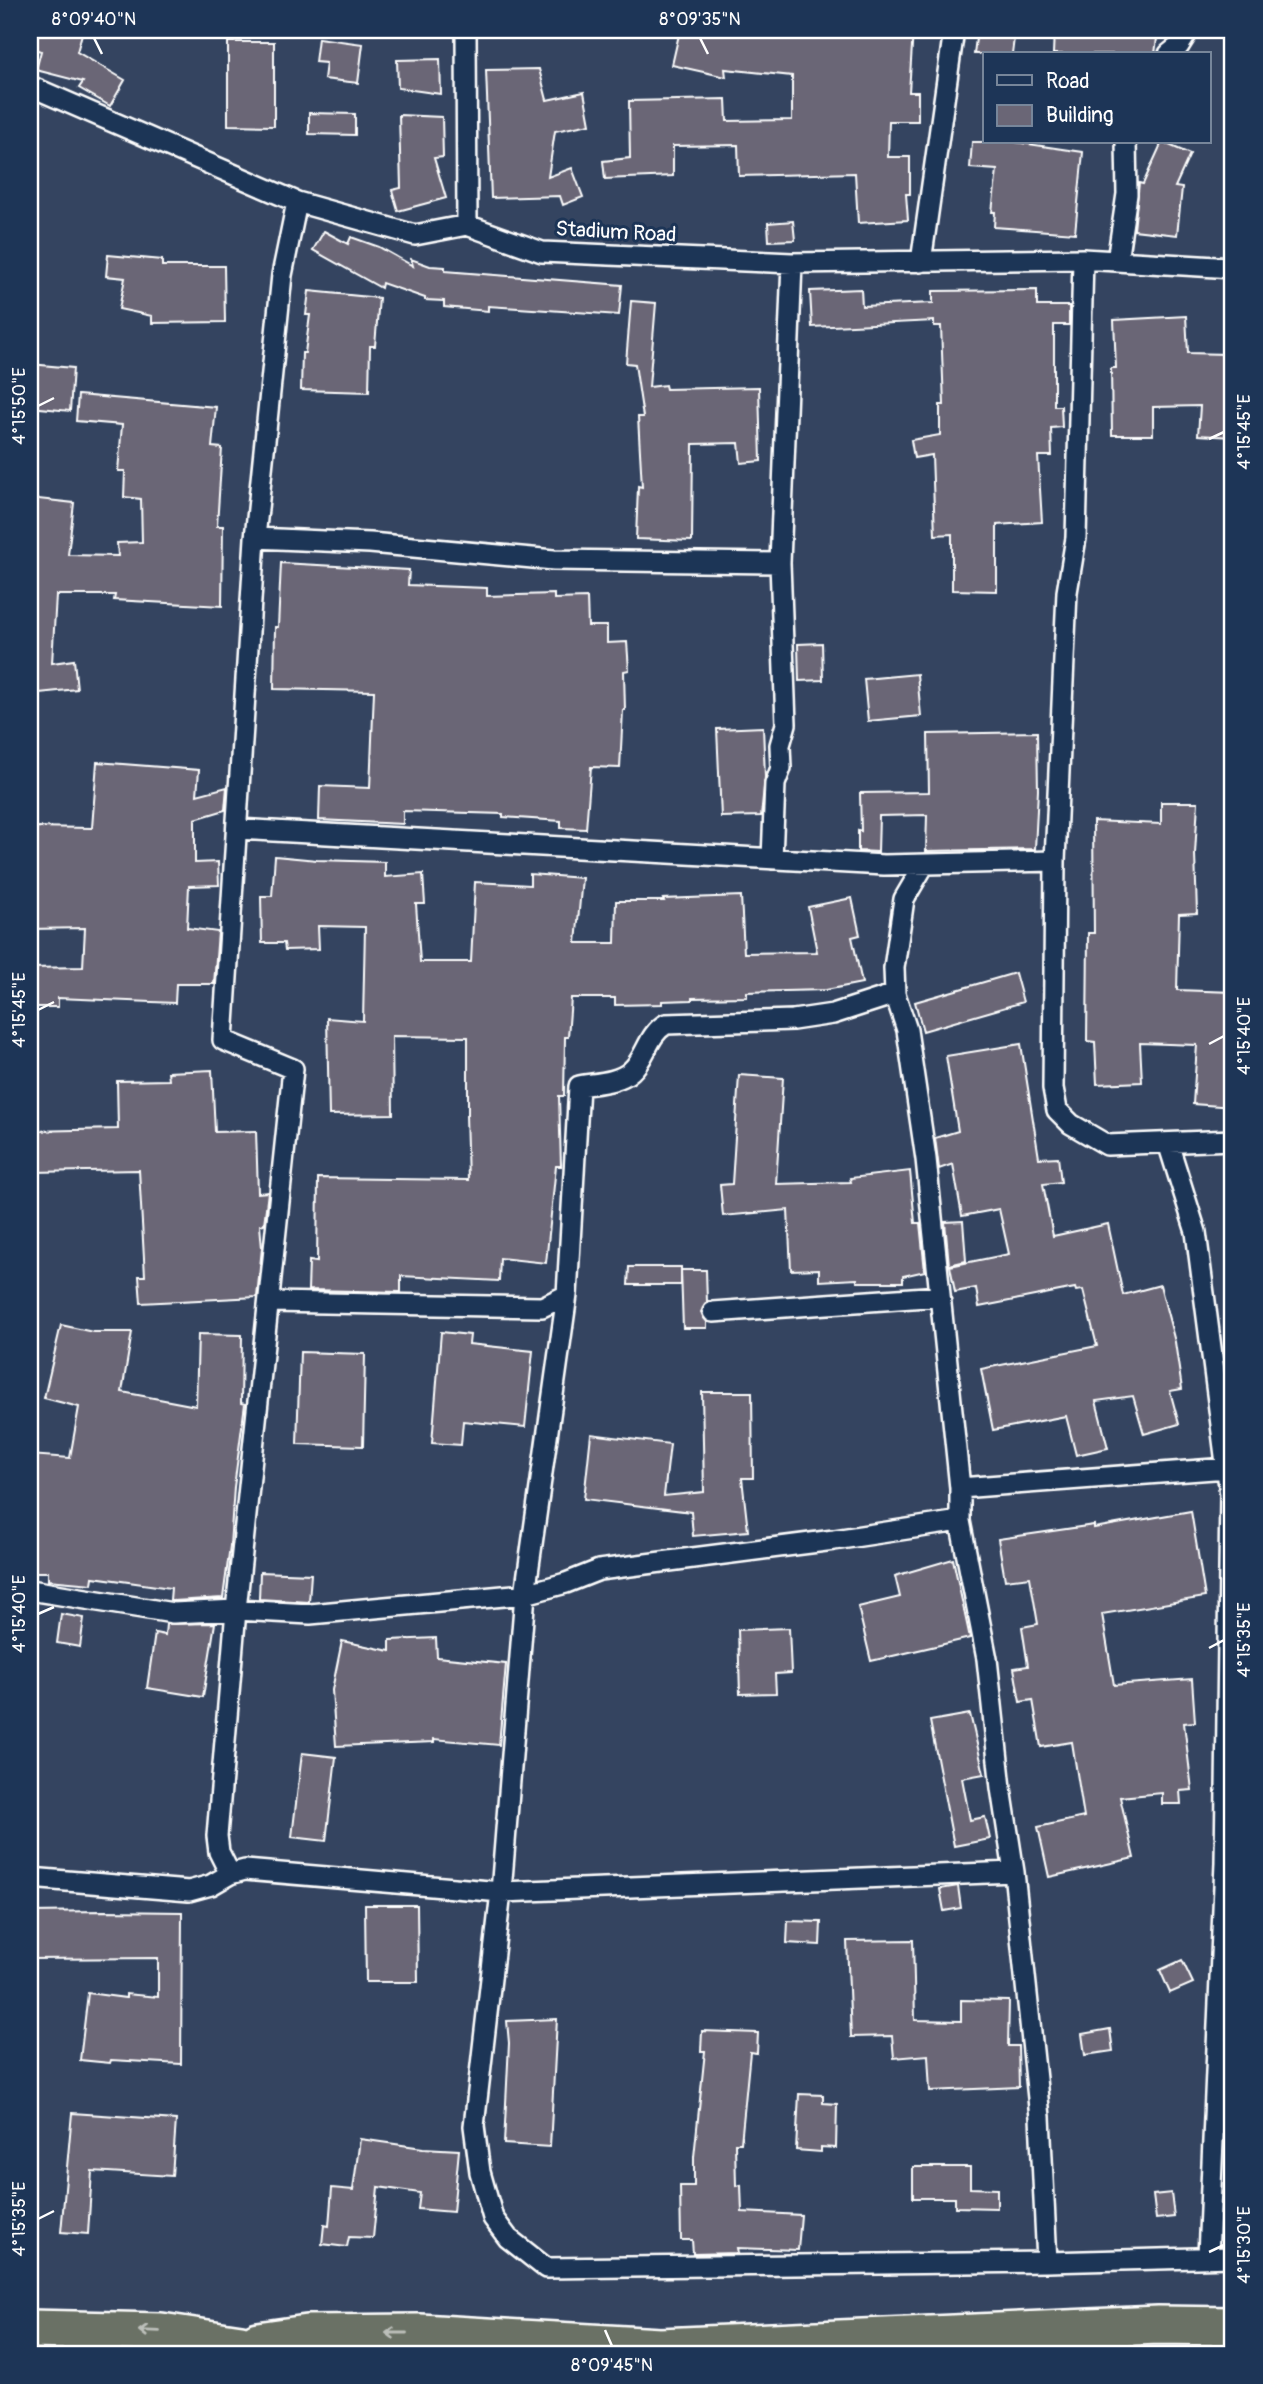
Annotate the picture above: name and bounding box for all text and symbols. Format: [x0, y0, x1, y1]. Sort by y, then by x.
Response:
text: 8°09'40"N [52, 8, 136, 31]
text: 8°09'35"N [659, 8, 741, 31]
legend [983, 52, 1210, 144]
text: Road [1046, 68, 1090, 95]
text: Building [1046, 102, 1113, 129]
street label: Stadium Road [555, 215, 677, 249]
text: 4°15'50"E [8, 367, 31, 445]
text: 4°15'45"E [1233, 394, 1256, 470]
text: 4°15'45"E [8, 972, 31, 1048]
text: 4°15'40"E [1233, 997, 1256, 1075]
text: 4°15'40"E [8, 1575, 31, 1653]
text: 4°15'35"E [1233, 1602, 1256, 1678]
text: 4°15'35"E [8, 2181, 31, 2257]
text: 4°15'30"E [1233, 2206, 1256, 2284]
one-way arrow [138, 2325, 161, 2338]
one-way arrow [385, 2326, 408, 2340]
text: 8°09'45"N [571, 2354, 653, 2377]

